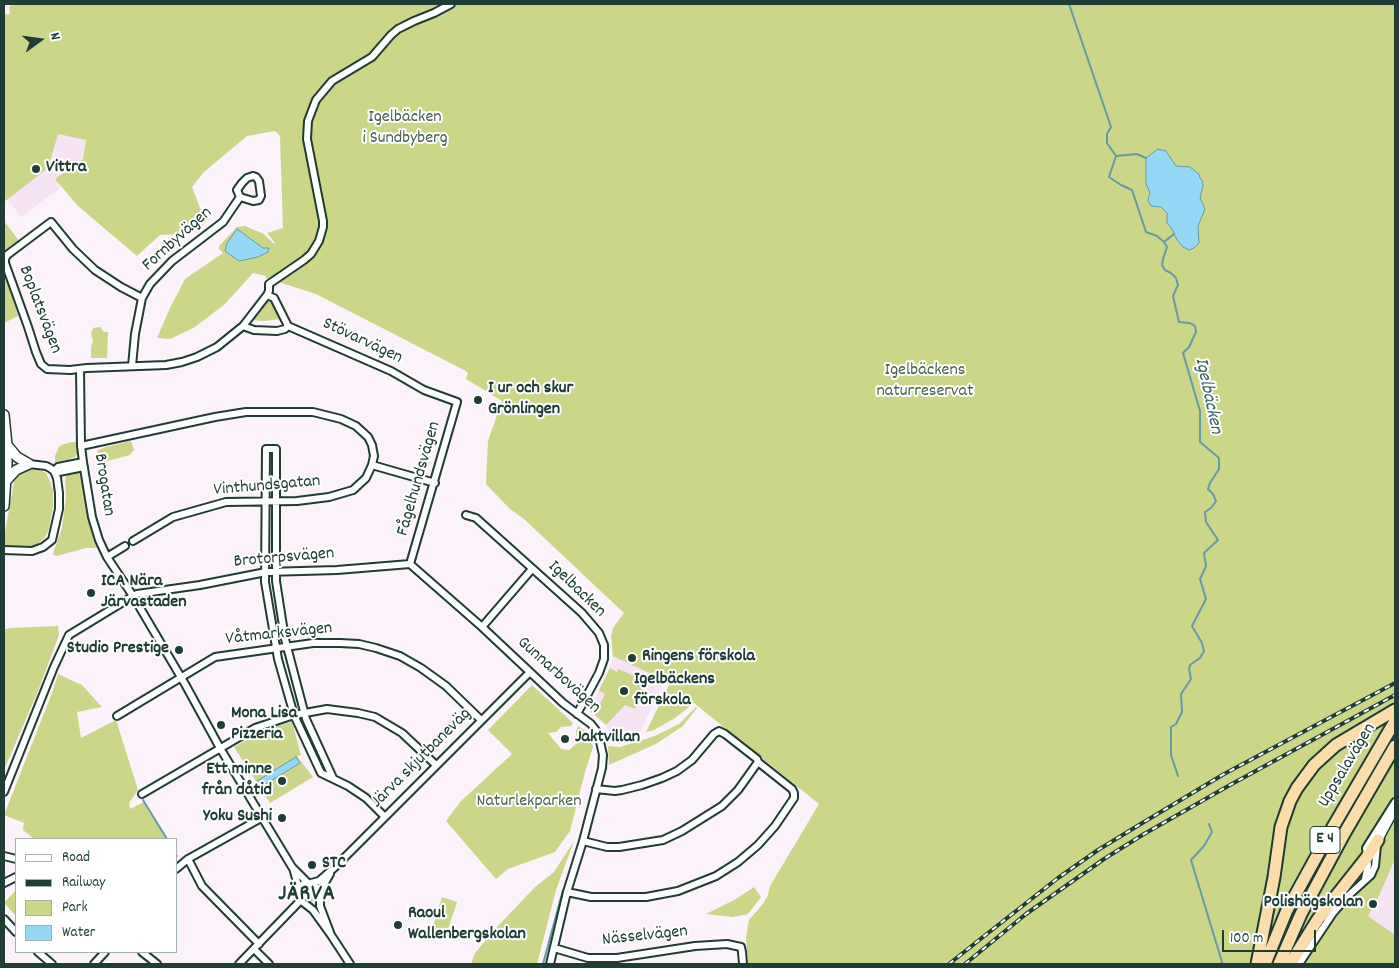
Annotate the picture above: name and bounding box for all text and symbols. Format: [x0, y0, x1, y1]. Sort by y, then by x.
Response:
north arrow [15, 15, 65, 65]
text: N [44, 31, 65, 42]
park label: Igelbäcken i Sundbyberg [362, 108, 448, 150]
place label: Vittra [46, 158, 86, 180]
marker: Vittra [30, 163, 42, 175]
street label: Fornbyvägen [139, 203, 217, 277]
street label: Boplatsvägen [12, 263, 66, 357]
street label: Stövarvägen [319, 314, 405, 370]
water label: Igelbäcken [1188, 356, 1226, 436]
park label: Igelbäckens naturreservat [876, 361, 974, 404]
place label: I ur och skur Grönlingen [488, 379, 573, 422]
marker: I ur och skur Grönlingen [472, 394, 484, 406]
street label: Fågelhundsvägen [393, 419, 447, 539]
street label: Brogatan [87, 452, 119, 518]
street label: Vinthundsgatan [213, 472, 321, 502]
street label: Brotorpsvägen [233, 544, 335, 574]
street label: Igelbacken [542, 557, 610, 623]
place label: ICA Nära Järvastaden [101, 572, 186, 614]
marker: ICA Nära Järvastaden [85, 587, 97, 599]
street label: Våtmarksvägen [224, 619, 334, 651]
street label: Gunnarbovägen [512, 633, 604, 719]
place label: Studio Prestige [67, 639, 169, 661]
marker: Studio Prestige [173, 644, 185, 656]
place label: Ringens förskola [642, 647, 755, 669]
marker: Ringens förskola [626, 652, 638, 664]
place label: Igelbäckens förskola [634, 670, 715, 712]
marker: Igelbäckens förskola [618, 685, 630, 697]
place label: Mona Lisa Pizzeria [231, 704, 297, 746]
street label: Järva skjutbaneväg [367, 704, 477, 814]
marker: Mona Lisa Pizzeria [215, 719, 227, 731]
street label: Uppsalavägen [1314, 720, 1382, 812]
place label: Jaktvillan [575, 728, 640, 750]
marker: Jaktvillan [559, 733, 571, 745]
place label: Ett minne från dåtid [202, 760, 272, 802]
marker: Ett minne från dåtid [276, 775, 288, 787]
park label: Naturlekparken [476, 792, 582, 814]
place label: Yoku Sushi [203, 807, 272, 829]
marker: Yoku Sushi [276, 812, 288, 824]
road number: E 4 [1310, 826, 1340, 854]
legend [15, 838, 178, 953]
text: Road [62, 847, 90, 869]
place label: STC [322, 854, 346, 876]
marker: STC [306, 859, 318, 871]
text: Railway [62, 872, 105, 894]
district label: JÄRVA [278, 883, 336, 909]
place label: Polishögskolan [1264, 893, 1363, 915]
text: Park [62, 897, 88, 919]
marker: Polishögskolan [1367, 898, 1379, 910]
place label: Raoul Wallenbergskolan [408, 904, 526, 946]
marker: Raoul Wallenbergskolan [392, 919, 404, 931]
scale bar [1224, 920, 1318, 952]
text: Water [62, 922, 95, 944]
street label: Nässelvägen [601, 922, 689, 952]
text: 100 m [1230, 928, 1263, 950]

